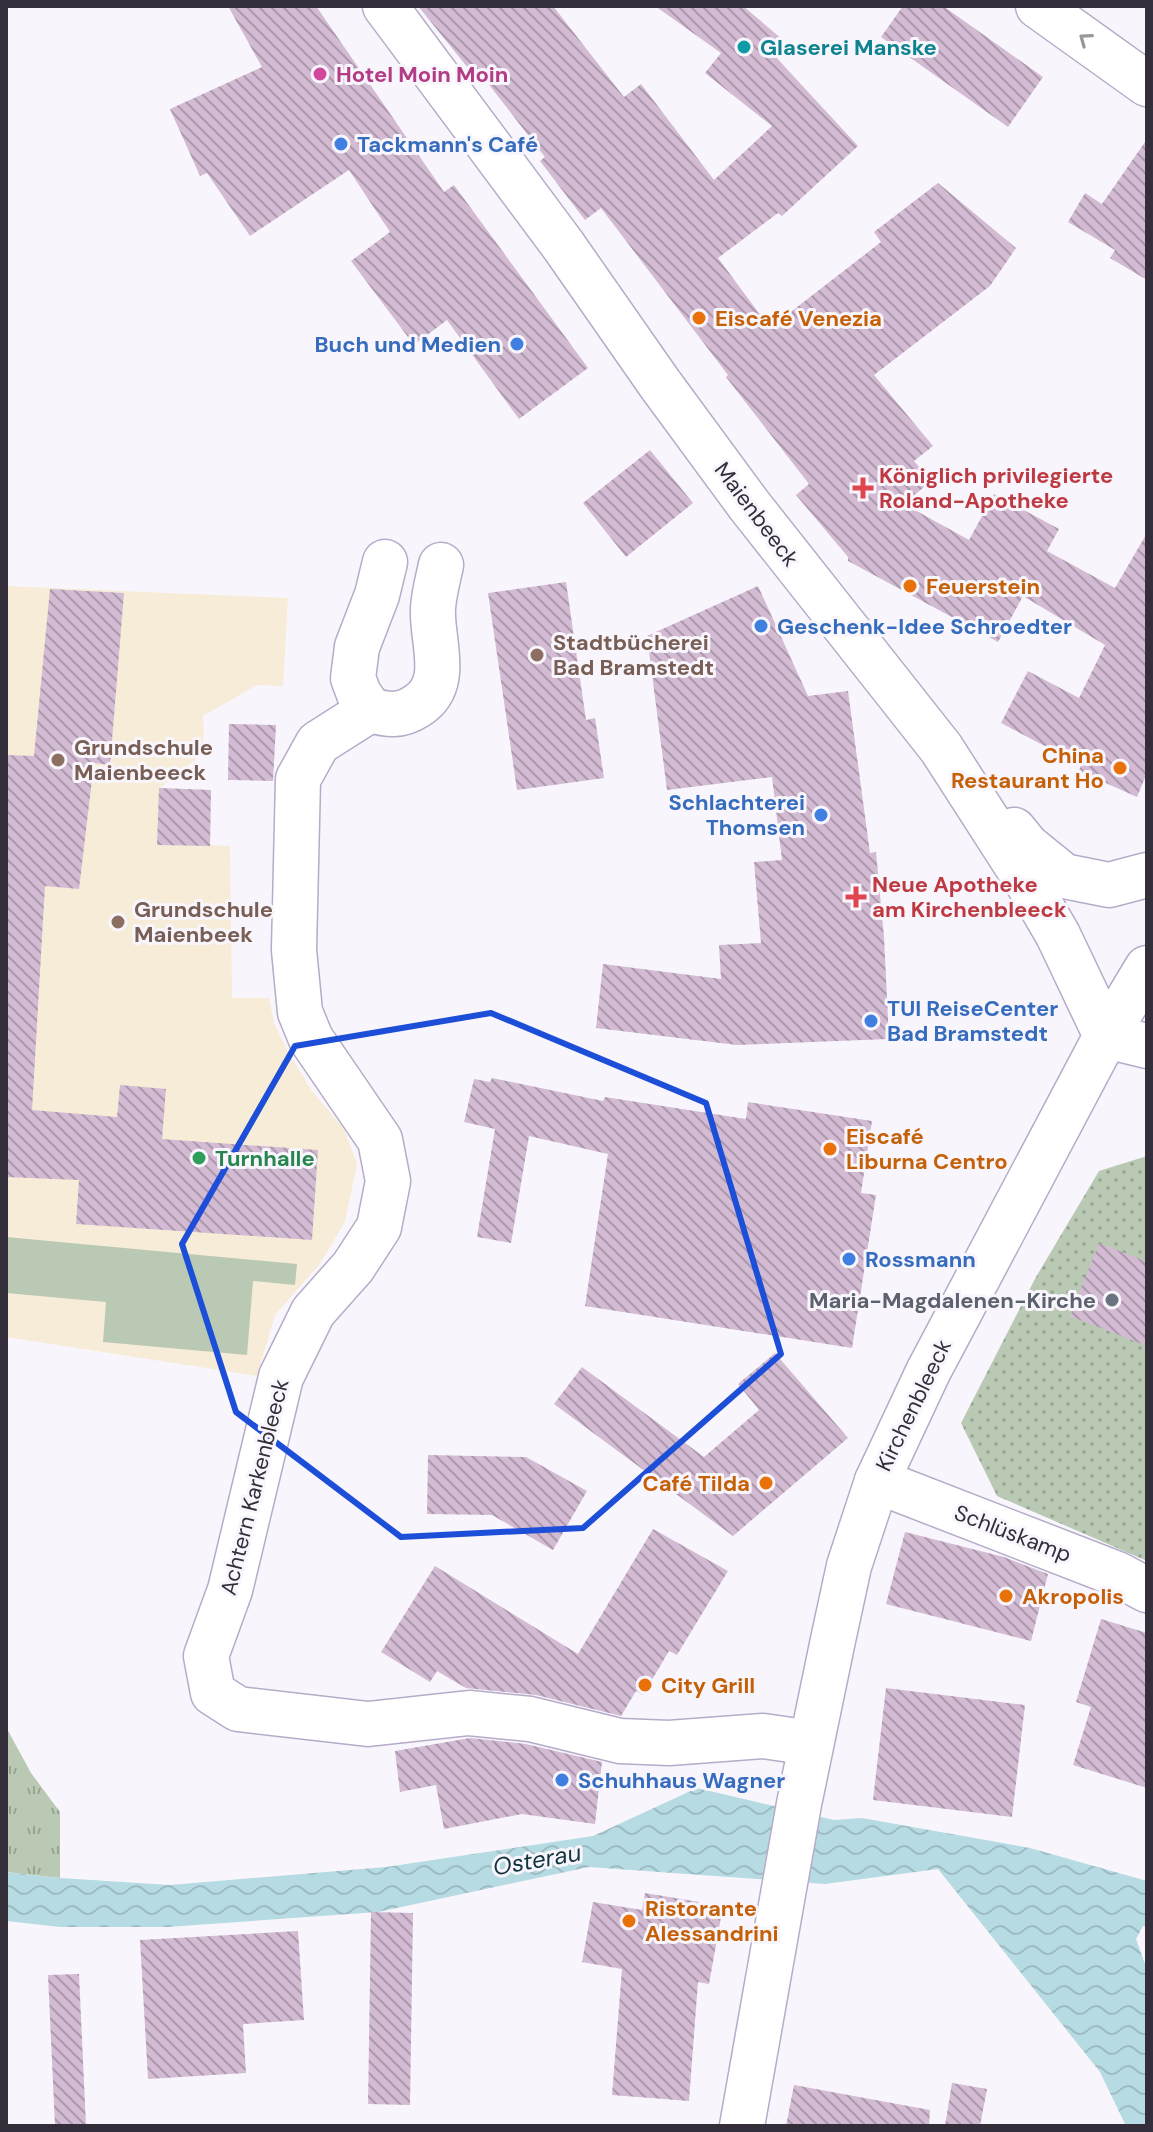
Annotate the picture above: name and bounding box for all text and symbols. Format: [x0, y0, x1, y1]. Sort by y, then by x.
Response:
place label: Glaserei Manske [760, 33, 937, 62]
one-way arrow [1079, 35, 1093, 49]
marker: Glaserei Manske [735, 38, 753, 56]
place label: Hotel Moin Moin [336, 60, 508, 89]
marker: Hotel Moin Moin [311, 65, 329, 83]
place label: Tackmann's Café [357, 130, 538, 159]
marker: Tackmann's Café [332, 135, 350, 153]
place label: Eiscafé Venezia [715, 304, 882, 333]
marker: Eiscafé Venezia [690, 309, 708, 327]
place label: Buch und Medien [315, 330, 501, 359]
marker: Buch und Medien [508, 335, 526, 353]
street label: Maienbeeck [708, 456, 805, 572]
place label: Königlich privilegierte Roland-Apotheke [879, 461, 1113, 515]
marker: Königlich privilegierte Roland-Apotheke [854, 479, 872, 497]
place label: Feuerstein [926, 572, 1040, 601]
marker: Feuerstein [901, 577, 919, 595]
place label: Geschenk-Idee Schroedter [777, 612, 1072, 641]
marker: Geschenk-Idee Schroedter [752, 617, 770, 635]
place label: Stadtbücherei Bad Bramstedt [553, 628, 714, 682]
marker: Stadtbücherei Bad Bramstedt [528, 646, 546, 664]
place label: Grundschule Maienbeeck [74, 733, 213, 787]
place label: China Restaurant Ho [951, 741, 1104, 795]
marker: Grundschule Maienbeeck [49, 751, 67, 769]
marker: China Restaurant Ho [1111, 759, 1129, 777]
place label: Schlachterei Thomsen [668, 788, 805, 842]
marker: Schlachterei Thomsen [812, 806, 830, 824]
place label: Neue Apotheke am Kirchenbleeck [872, 870, 1067, 924]
marker: Neue Apotheke am Kirchenbleeck [847, 888, 865, 906]
place label: Grundschule Maienbeek [134, 895, 273, 949]
marker: Grundschule Maienbeek [109, 913, 127, 931]
place label: TUI ReiseCenter Bad Bramstedt [887, 994, 1058, 1048]
marker: TUI ReiseCenter Bad Bramstedt [862, 1012, 880, 1030]
place label: Eiscafé Liburna Centro [846, 1122, 1008, 1176]
marker: Eiscafé Liburna Centro [821, 1140, 839, 1158]
place label: Turnhalle [215, 1144, 315, 1173]
marker: Turnhalle [190, 1149, 208, 1167]
place label: Rossmann [865, 1245, 976, 1274]
marker: Rossmann [840, 1250, 858, 1268]
place label: Maria-Magdalenen-Kirche [809, 1286, 1096, 1315]
marker: Maria-Magdalenen-Kirche [1103, 1291, 1121, 1309]
street label: Kirchenbleeck [869, 1334, 958, 1476]
street label: Achtern Karkenbleeck [214, 1376, 295, 1598]
place label: Café Tilda [642, 1469, 750, 1498]
marker: Café Tilda [757, 1474, 775, 1492]
street label: Schlüskamp [950, 1498, 1075, 1569]
place label: Akropolis [1022, 1582, 1124, 1611]
marker: Akropolis [997, 1587, 1015, 1605]
place label: City Grill [661, 1671, 755, 1700]
marker: City Grill [636, 1676, 654, 1694]
place label: Schuhhaus Wagner [578, 1766, 785, 1795]
marker: Schuhhaus Wagner [553, 1771, 571, 1789]
water label: Osterau [490, 1836, 584, 1883]
place label: Ristorante Alessandrini [645, 1894, 779, 1948]
marker: Ristorante Alessandrini [620, 1912, 638, 1930]

